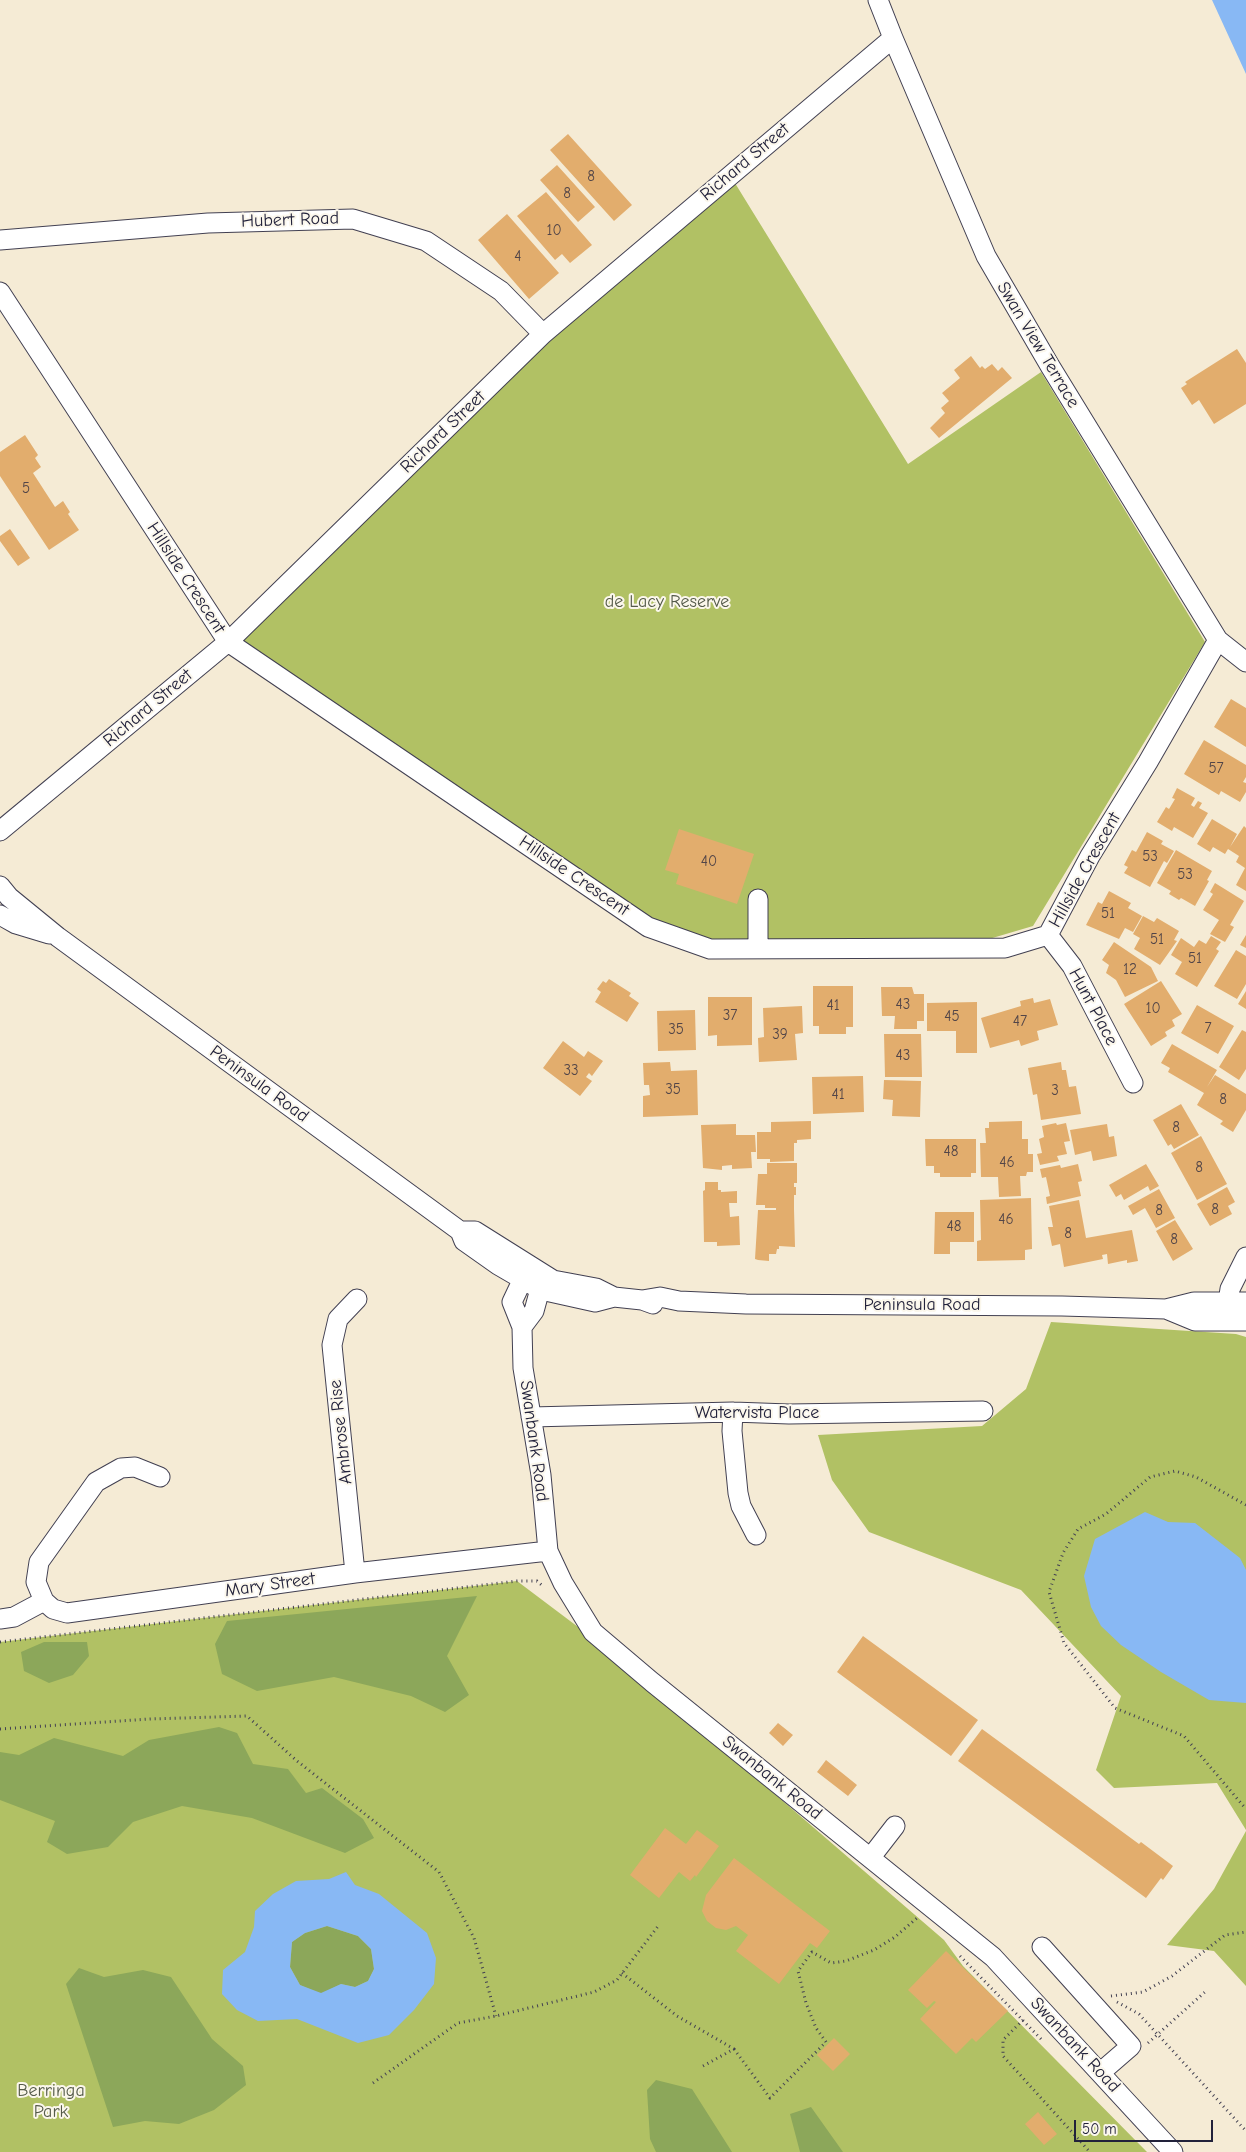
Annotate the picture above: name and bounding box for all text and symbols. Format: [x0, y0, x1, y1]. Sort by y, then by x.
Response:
street label: Richard Street [696, 118, 794, 206]
house number: 8 [587, 168, 595, 186]
house number: 8 [563, 185, 571, 203]
street label: Hubert Road [241, 207, 339, 233]
house number: 10 [546, 222, 562, 240]
house number: 4 [514, 248, 522, 266]
street label: Swan View Terrace [992, 278, 1084, 412]
street label: Richard Street [396, 386, 490, 478]
house number: 5 [22, 480, 30, 498]
street label: Hillside Crescent [142, 518, 230, 638]
park label: de Lacy Reserve [605, 591, 729, 613]
street label: Richard Street [99, 664, 197, 752]
house number: 57 [1208, 760, 1224, 778]
street label: Hillside Crescent [1044, 809, 1126, 931]
street label: Hillside Crescent [515, 831, 633, 921]
house number: 53 [1142, 848, 1158, 866]
house number: 40 [701, 853, 717, 871]
house number: 53 [1177, 866, 1193, 884]
house number: 51 [1101, 905, 1115, 923]
house number: 51 [1150, 931, 1164, 949]
house number: 51 [1188, 950, 1202, 968]
house number: 12 [1123, 961, 1137, 979]
street label: Hunt Place [1064, 965, 1122, 1049]
house number: 43 [896, 996, 910, 1014]
house number: 41 [826, 997, 840, 1015]
house number: 10 [1145, 1000, 1161, 1018]
house number: 37 [723, 1007, 737, 1025]
house number: 45 [944, 1008, 960, 1026]
house number: 47 [1013, 1013, 1027, 1031]
house number: 7 [1204, 1020, 1212, 1038]
house number: 35 [668, 1021, 684, 1039]
house number: 39 [772, 1026, 788, 1044]
street label: Peninsula Road [205, 1041, 313, 1127]
house number: 43 [896, 1047, 910, 1065]
house number: 33 [563, 1062, 579, 1080]
house number: 35 [665, 1081, 681, 1099]
house number: 3 [1051, 1082, 1059, 1100]
house number: 41 [831, 1086, 845, 1104]
house number: 8 [1219, 1091, 1227, 1109]
house number: 8 [1172, 1119, 1180, 1137]
house number: 48 [944, 1143, 958, 1161]
house number: 46 [999, 1154, 1015, 1172]
house number: 8 [1195, 1159, 1203, 1177]
house number: 8 [1211, 1201, 1219, 1219]
house number: 8 [1155, 1202, 1163, 1220]
house number: 46 [998, 1211, 1014, 1229]
house number: 48 [947, 1218, 961, 1236]
house number: 8 [1064, 1225, 1072, 1243]
house number: 8 [1170, 1231, 1178, 1249]
street label: Peninsula Road [863, 1294, 981, 1316]
street label: Ambrose Rise [325, 1379, 357, 1485]
street label: Swanbank Road [515, 1379, 553, 1503]
street label: Watervista Place [695, 1402, 819, 1424]
street label: Mary Street [224, 1568, 316, 1602]
street label: Swanbank Road [718, 1731, 826, 1825]
street label: Swanbank Road [1025, 1993, 1125, 2097]
park label: Berringa Park [17, 2080, 85, 2122]
scale bar [1076, 2110, 1215, 2142]
text: 50 m [1082, 2120, 1117, 2138]

